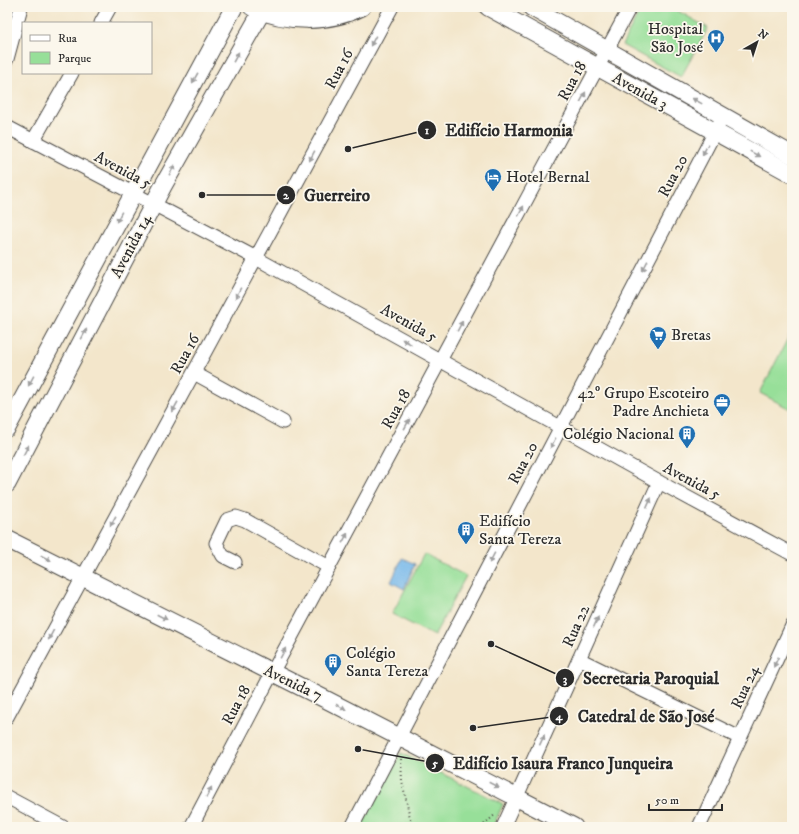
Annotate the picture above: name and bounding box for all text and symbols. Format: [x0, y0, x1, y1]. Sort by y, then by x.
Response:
place label: Hospital São José [648, 19, 703, 57]
legend [22, 22, 152, 74]
north arrow [737, 22, 777, 62]
text: N [755, 27, 771, 43]
hospital icon: Hospital São José [706, 28, 726, 53]
text: Rua [58, 31, 78, 46]
one-way arrow [370, 35, 377, 47]
street label: Rua 16 [320, 45, 358, 93]
text: Parque [58, 51, 91, 66]
one-way arrow [233, 51, 239, 63]
street label: Rua 18 [553, 58, 591, 104]
street label: Avenida 3 [609, 68, 671, 114]
one-way arrow [191, 72, 198, 84]
one-way arrow [579, 91, 586, 103]
one-way arrow [691, 97, 703, 104]
callout: Edifício Harmonia [417, 115, 581, 144]
text: Edifício Harmonia [445, 120, 574, 142]
text: 1 [425, 123, 430, 138]
one-way arrow [702, 145, 709, 156]
street label: Avenida 5 [91, 147, 155, 193]
one-way arrow [308, 150, 315, 162]
street label: Rua 20 [654, 151, 692, 201]
one-way arrow [749, 151, 761, 157]
one-way arrow [169, 164, 176, 176]
hotel icon: Hotel Bernal [483, 167, 503, 192]
place label: Hotel Bernal [506, 167, 590, 187]
callout: Guerreiro [276, 181, 378, 210]
text: Guerreiro [304, 185, 370, 207]
text: 2 [283, 188, 290, 203]
one-way arrow [518, 206, 525, 217]
street label: Avenida 14 [106, 210, 156, 281]
one-way arrow [116, 211, 123, 223]
one-way arrow [642, 260, 648, 271]
one-way arrow [234, 287, 241, 298]
street label: Avenida 5 [377, 299, 441, 347]
one-way arrow [457, 320, 463, 332]
supermarket icon: Bretas [648, 325, 668, 350]
place label: Bretas [671, 325, 711, 345]
one-way arrow [81, 328, 88, 340]
street label: Rua 16 [166, 330, 204, 378]
one-way arrow [402, 338, 413, 345]
one-way arrow [28, 375, 35, 387]
place label: 42º Grupo Escoteiro Padre Anchieta [578, 383, 709, 421]
street label: Rua 18 [377, 386, 415, 432]
office icon: 42º Grupo Escoteiro Padre Anchieta [712, 392, 732, 417]
one-way arrow [172, 401, 179, 413]
one-way arrow [404, 418, 410, 430]
place label: Colégio Nacional [563, 424, 674, 444]
building icon: Colégio Nacional [677, 424, 697, 449]
one-way arrow [549, 437, 556, 449]
street label: Rua 20 [504, 438, 542, 488]
one-way arrow [22, 444, 29, 456]
street label: Avenida 5 [660, 458, 724, 504]
one-way arrow [646, 498, 652, 509]
place label: Edifício Santa Tereza [479, 511, 561, 549]
one-way arrow [110, 515, 116, 527]
building icon: Edifício Santa Tereza [456, 520, 476, 545]
one-way arrow [341, 532, 348, 544]
one-way arrow [489, 552, 495, 564]
one-way arrow [41, 555, 52, 561]
street label: Rua 22 [558, 602, 594, 650]
one-way arrow [156, 614, 168, 620]
one-way arrow [593, 616, 599, 628]
one-way arrow [48, 629, 54, 641]
place label: Colégio Santa Tereza [346, 643, 428, 681]
one-way arrow [279, 647, 286, 658]
building icon: Colégio Santa Tereza [323, 652, 343, 677]
one-way arrow [772, 656, 778, 668]
street label: Avenida 7 [260, 660, 326, 706]
street label: Rua 24 [726, 661, 764, 712]
callout: Secretaria Paroquial [555, 664, 727, 693]
text: Secretaria Paroquial [583, 668, 720, 690]
text: 3 [563, 672, 568, 687]
street label: Rua 18 [217, 682, 255, 728]
callout: Catedral de São José [549, 702, 722, 731]
one-way arrow [335, 704, 347, 710]
text: Catedral de São José [578, 706, 715, 728]
text: 4 [555, 709, 564, 724]
one-way arrow [539, 735, 545, 746]
callout: Edifício Isaura Franco Junqueira [425, 748, 681, 777]
text: Edifício Isaura Franco Junqueira [453, 753, 674, 775]
text: 5 [431, 756, 438, 771]
one-way arrow [488, 782, 500, 788]
scale bar [649, 786, 722, 812]
one-way arrow [206, 787, 213, 798]
text: 50 m [655, 793, 679, 808]

